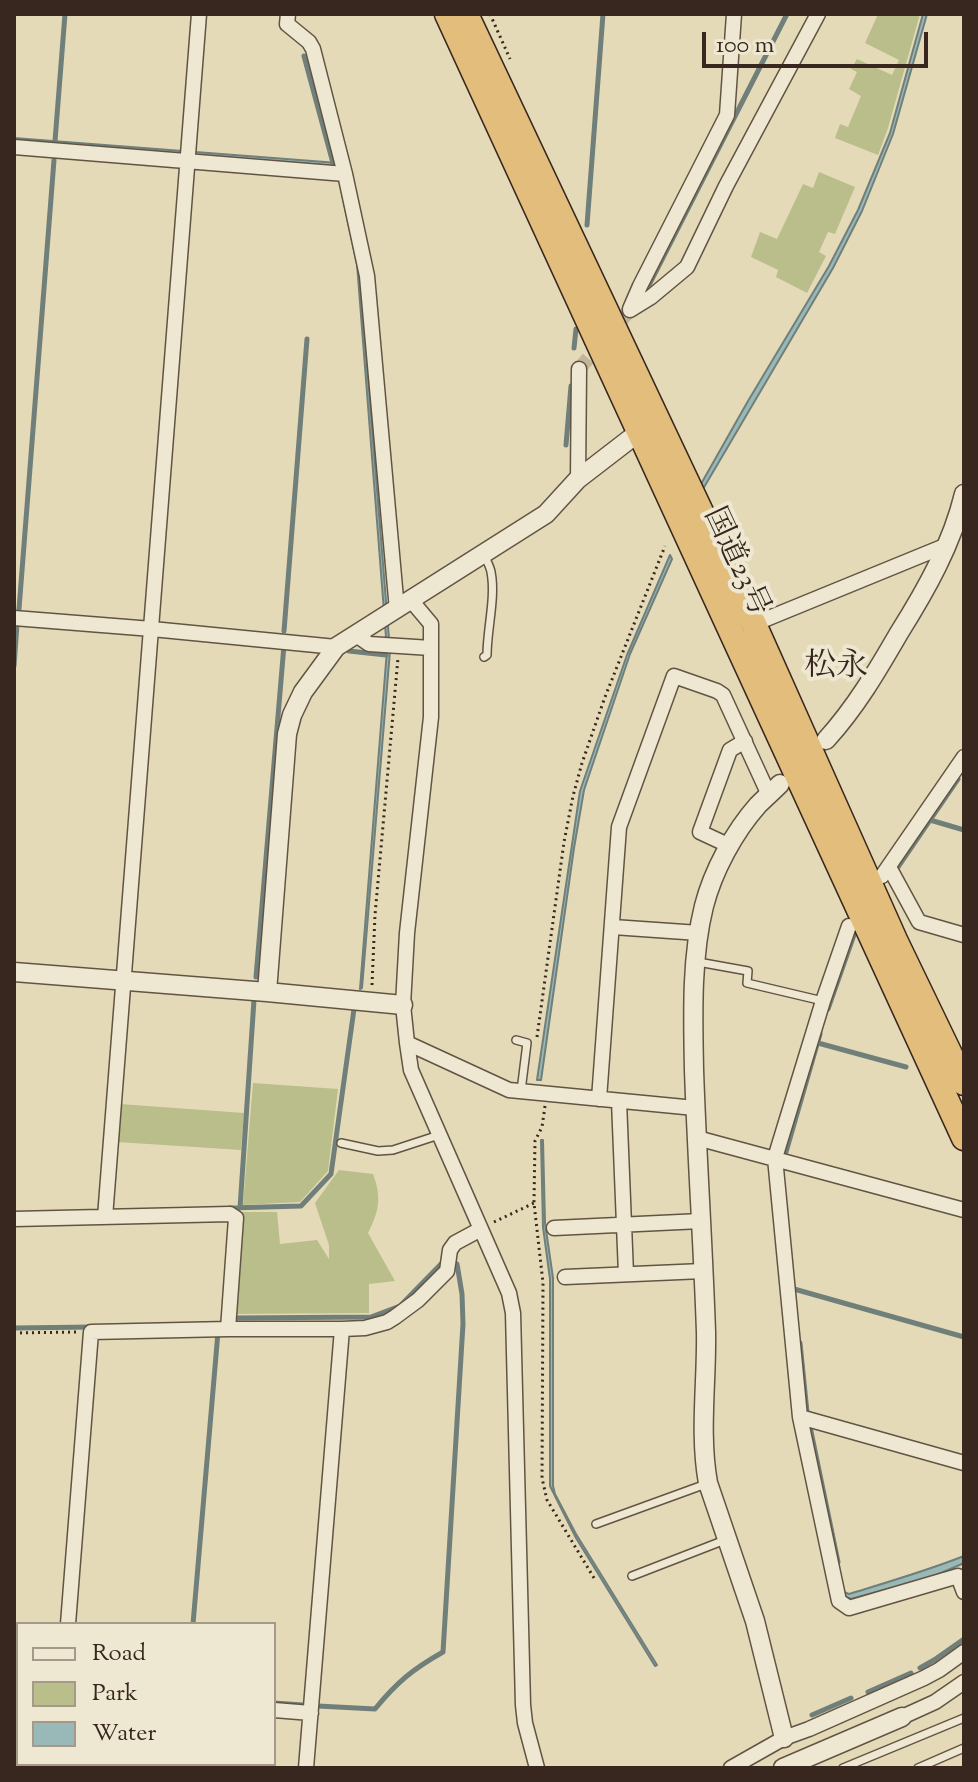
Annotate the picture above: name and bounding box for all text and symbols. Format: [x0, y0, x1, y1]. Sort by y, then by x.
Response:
scale bar [706, 16, 932, 66]
text: 100 m [716, 29, 774, 63]
street label: 国道23号 [693, 503, 775, 623]
district label: 松永 [804, 651, 868, 689]
legend [16, 1622, 276, 1766]
text: Road [92, 1637, 146, 1671]
text: Park [92, 1677, 138, 1711]
text: Water [92, 1717, 156, 1751]

